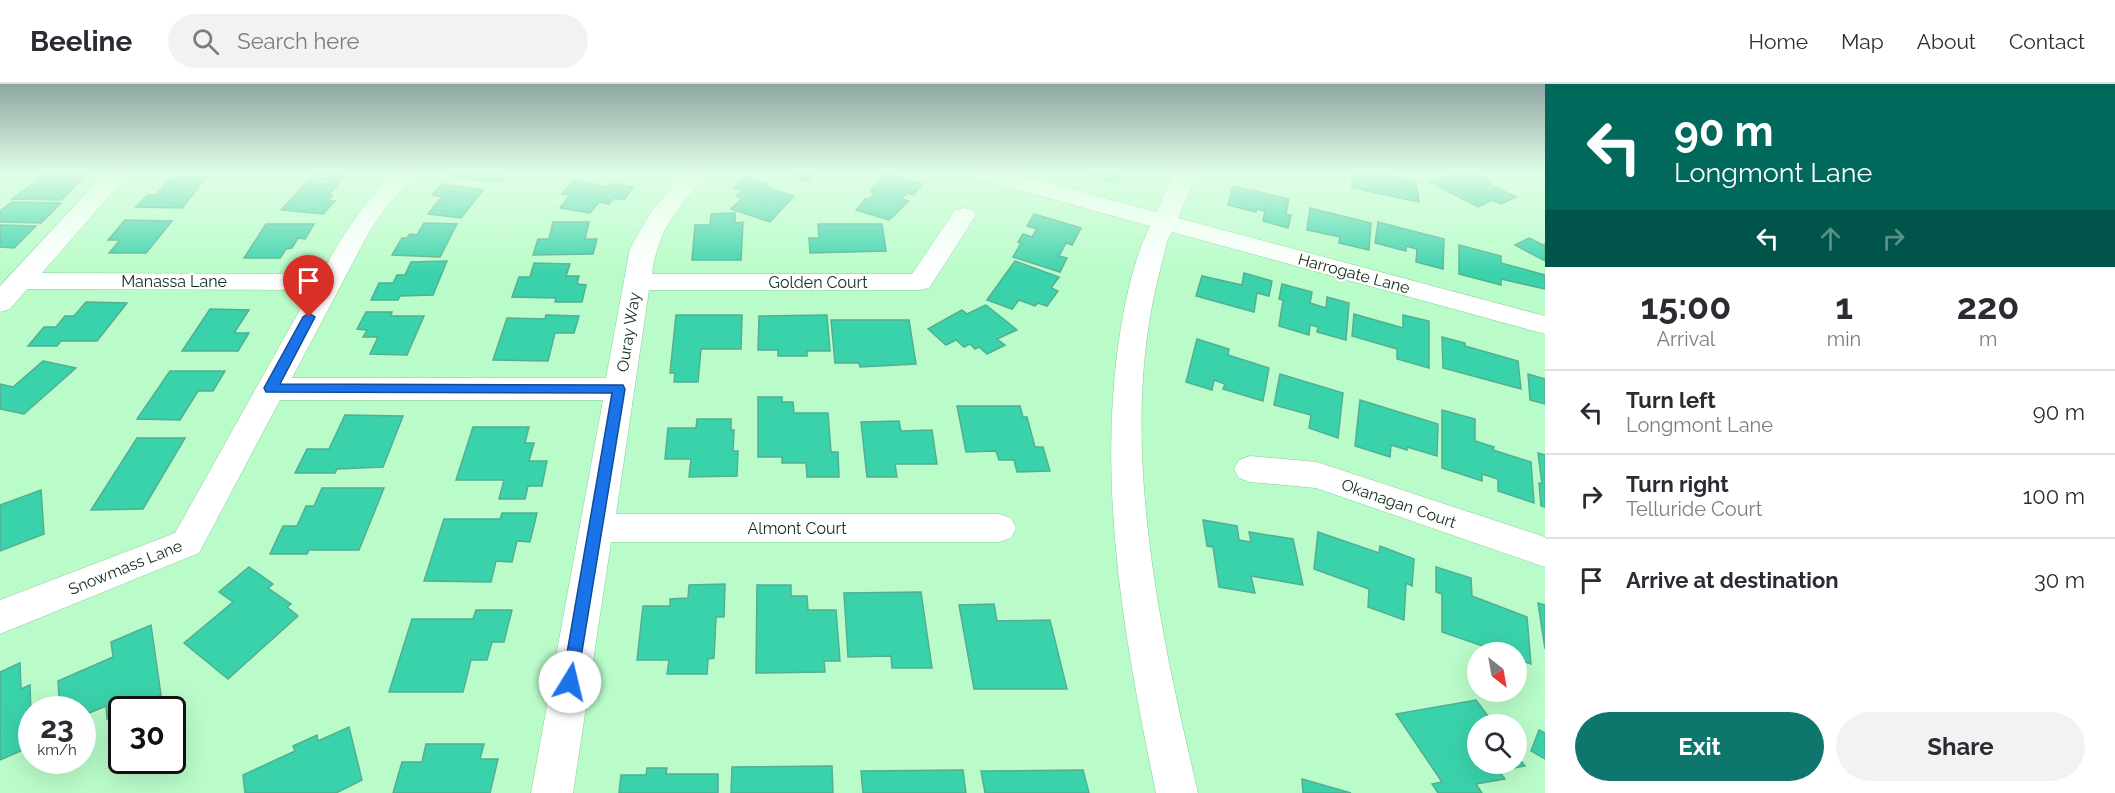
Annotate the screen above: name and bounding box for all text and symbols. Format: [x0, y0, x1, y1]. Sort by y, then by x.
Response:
search box [168, 14, 588, 68]
text: Beeline [30, 25, 132, 58]
icon: search [189, 25, 222, 58]
text: Search here [237, 28, 359, 54]
text: Home [1749, 29, 1808, 54]
text: Map [1841, 29, 1884, 54]
text: About [1917, 29, 1976, 54]
text: Contact [2009, 29, 2085, 54]
text: 90 m [1674, 107, 1774, 156]
icon: left [1575, 108, 1653, 186]
text: Longmont Lane [1674, 157, 1872, 188]
icon: left [1751, 222, 1784, 255]
icon: ahead [1814, 222, 1847, 255]
icon: right [1877, 222, 1910, 255]
street label: Harrogate Lane [1296, 249, 1412, 298]
pin [283, 255, 334, 317]
icon: arrive [292, 264, 325, 297]
street label: Manassa Lane [121, 272, 227, 291]
street label: Golden Court [768, 273, 868, 292]
text: 15:00 [1641, 285, 1731, 327]
text: 1 [1835, 285, 1853, 327]
text: 220 [1957, 285, 2019, 327]
street label: Ouray Way [613, 291, 644, 373]
text: Arrival [1657, 327, 1715, 351]
text: min [1827, 327, 1861, 351]
text: m [1979, 327, 1997, 351]
text: Turn left [1626, 387, 1716, 413]
icon: left [1575, 396, 1608, 429]
text: 90 m [2033, 399, 2085, 425]
text: Longmont Lane [1626, 413, 1773, 437]
text: Turn right [1626, 471, 1729, 497]
street label: Okanagan Court [1339, 475, 1459, 532]
icon: right [1575, 480, 1608, 513]
text: 100 m [2023, 483, 2085, 509]
text: Telluride Court [1626, 497, 1762, 521]
street label: Almont Court [747, 519, 847, 538]
street label: Snowmass Lane [66, 536, 185, 599]
icon: arrive [1575, 564, 1608, 597]
text: Arrive at destination [1626, 567, 1839, 593]
text: 30 m [2034, 567, 2085, 593]
north arrow [1467, 642, 1527, 702]
map controls [1467, 642, 1527, 774]
position arrow [538, 650, 602, 714]
speed limit sign: 30 [108, 696, 186, 774]
text: 23 [40, 710, 74, 745]
button: Exit [1575, 712, 1824, 781]
button: Share [1836, 712, 2085, 781]
button: search [1467, 714, 1527, 774]
text: km/h [37, 741, 77, 759]

